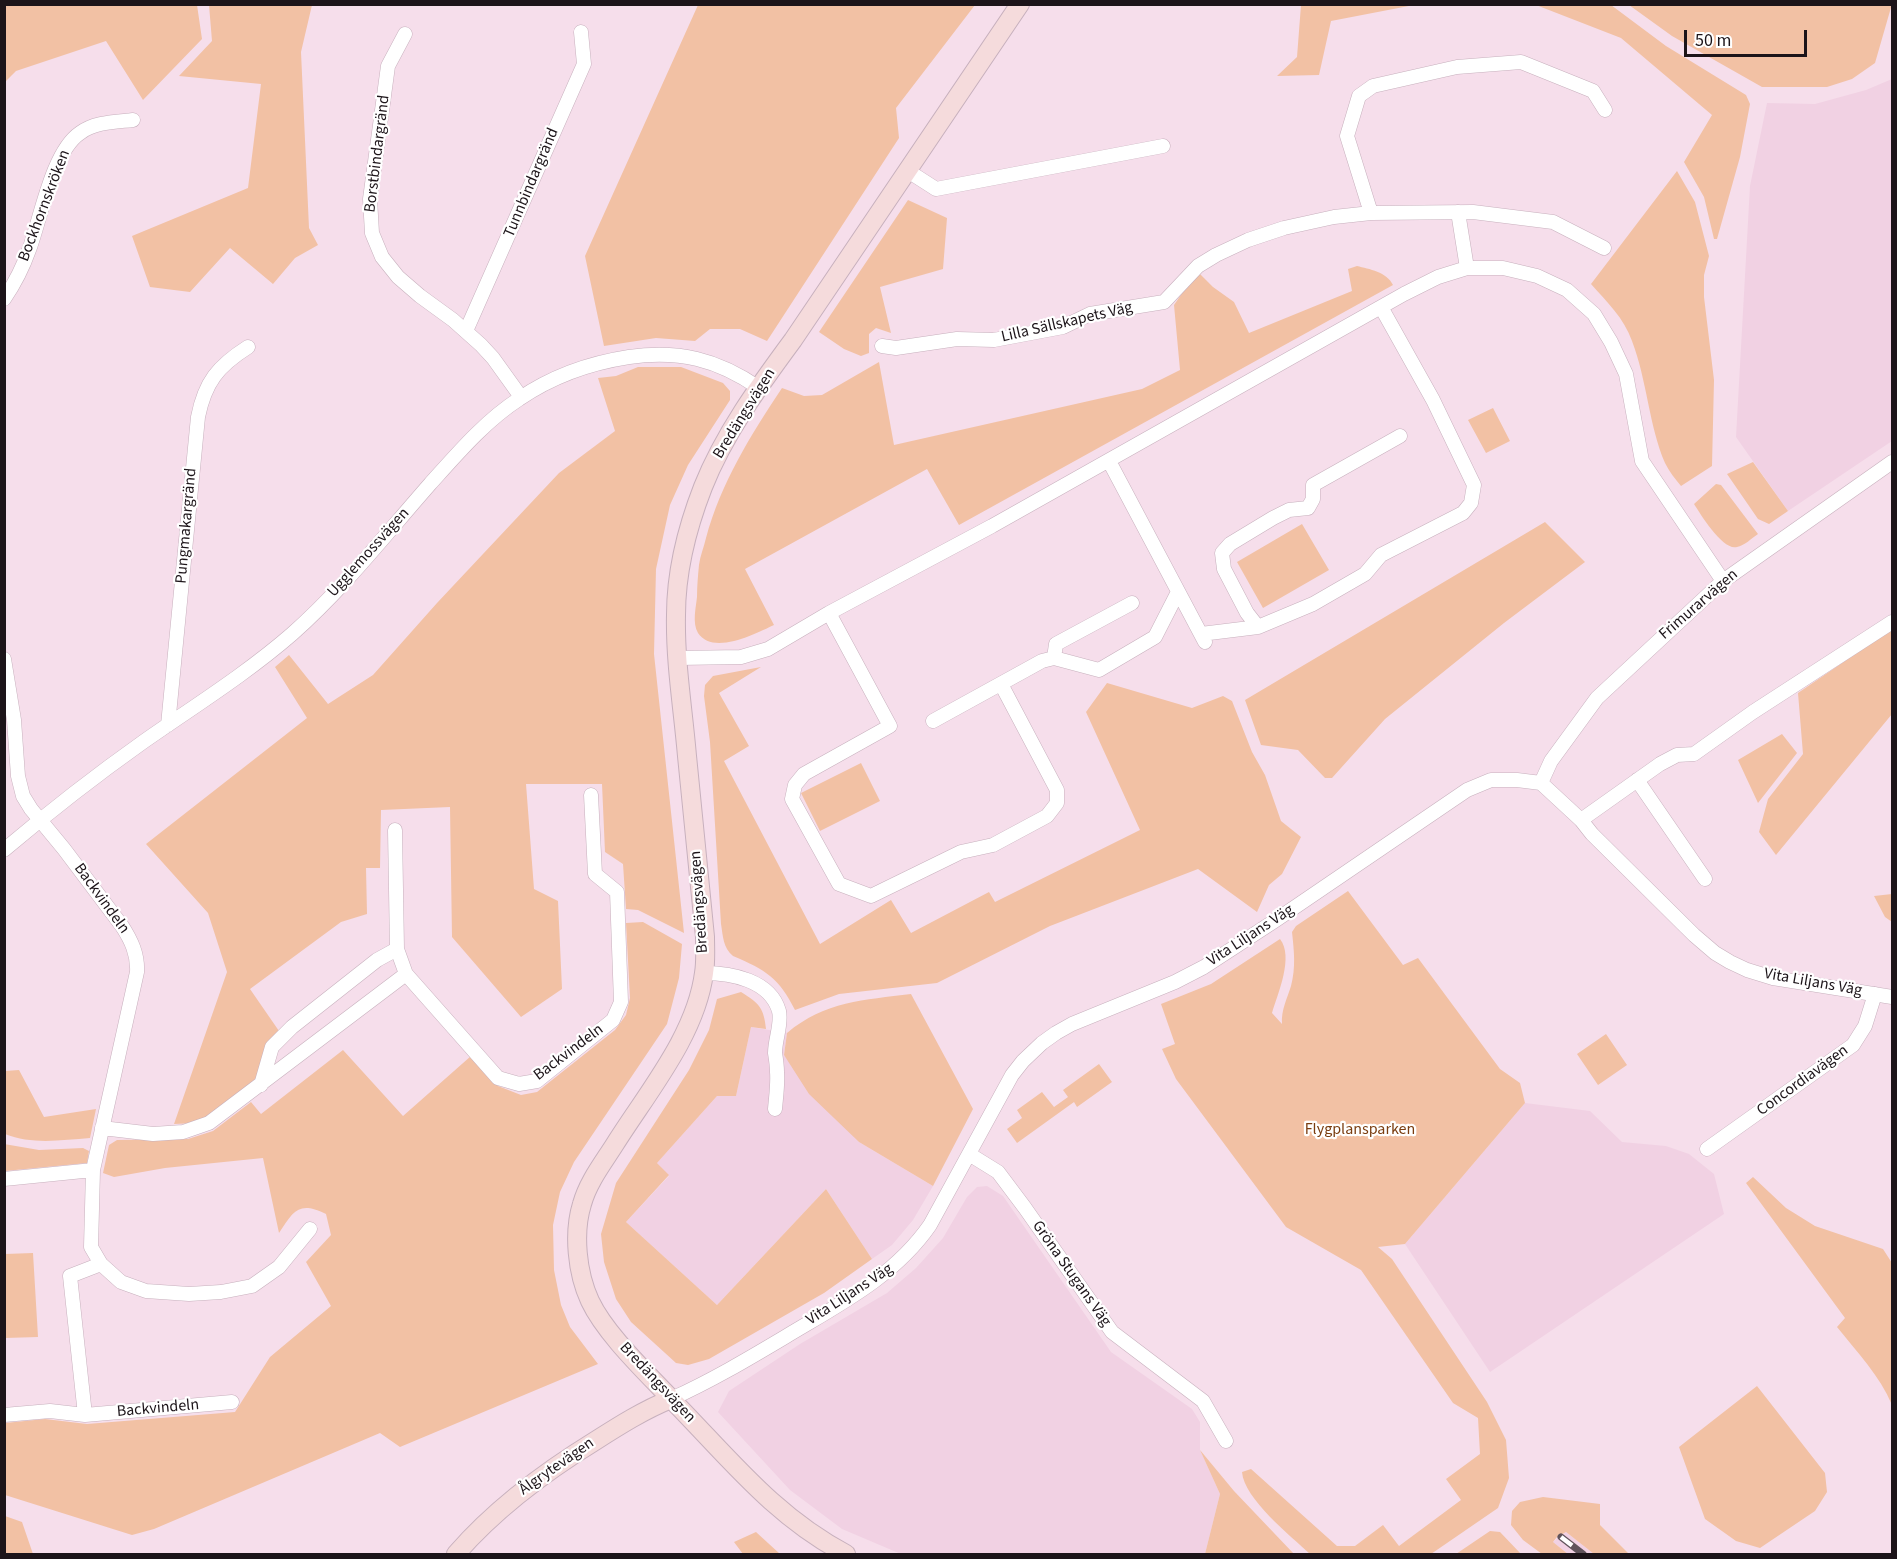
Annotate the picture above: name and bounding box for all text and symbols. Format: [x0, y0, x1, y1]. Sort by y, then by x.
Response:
scale bar [1687, 18, 1810, 56]
text: 50 m [1695, 28, 1731, 53]
street label: Borstbindargränd [361, 94, 395, 214]
street label: Tunnbindargränd [500, 125, 564, 241]
street label: Bockhornskröken [15, 147, 75, 265]
street label: Lilla Sällskapets Väg [999, 299, 1135, 347]
street label: Bredängsvägen [710, 365, 780, 463]
street label: Pungmakargränd [172, 467, 202, 585]
street label: Ugglemossvägen [324, 504, 414, 602]
street label: Frimurarvägen [1656, 566, 1742, 644]
street label: Bredängsvägen [687, 850, 713, 954]
street label: Backvindeln [69, 860, 133, 938]
street label: Vita Liljans Väg [1204, 901, 1298, 971]
street label: Vita Liljans Väg [1763, 965, 1863, 1001]
street label: Backvindeln [530, 1021, 608, 1085]
street label: Concordiavägen [1754, 1041, 1852, 1121]
park label: Flygplansparken [1305, 1120, 1415, 1140]
street label: Gröna Stugans Väg [1027, 1217, 1115, 1331]
street label: Vita Liljans Väg [803, 1260, 897, 1330]
street label: Bredängsvägen [615, 1339, 699, 1427]
street label: Backvindeln [116, 1396, 200, 1422]
street label: Ålgrytevägen [516, 1434, 598, 1500]

